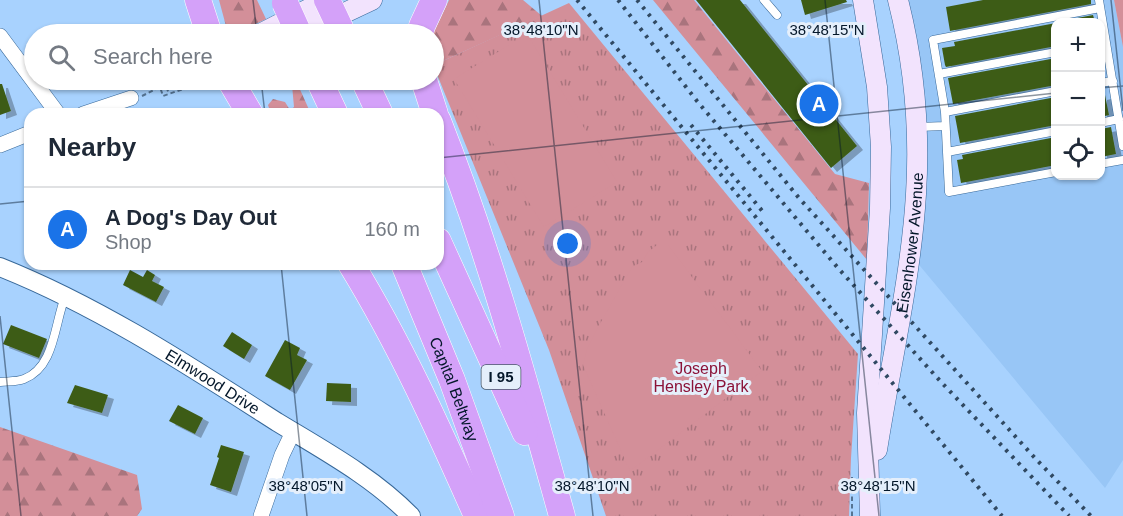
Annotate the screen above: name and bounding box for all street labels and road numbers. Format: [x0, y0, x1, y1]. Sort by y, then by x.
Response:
street label: Eisenhower Avenue [893, 172, 926, 314]
street label: Capital Beltway [426, 335, 481, 444]
street label: Elmwood Drive [163, 346, 263, 418]
road number: I 95 [482, 365, 520, 389]

